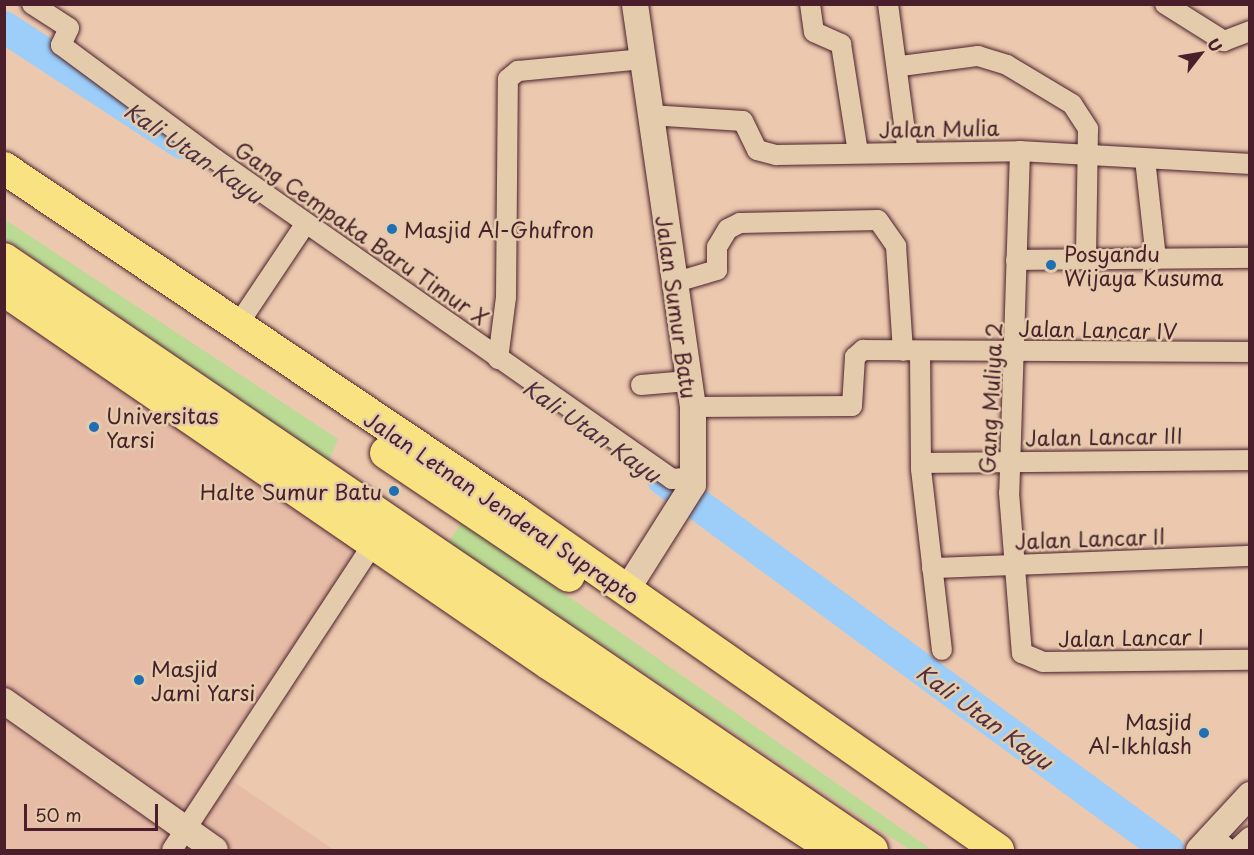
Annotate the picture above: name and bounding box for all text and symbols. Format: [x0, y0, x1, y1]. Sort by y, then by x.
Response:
north arrow [1170, 24, 1230, 84]
text: U [1202, 33, 1229, 56]
water label: Kali Utan Kayu [119, 95, 269, 209]
street label: Jalan Mulia [878, 114, 1000, 142]
street label: Gang Cempaka Baru Timur X [231, 136, 493, 330]
street label: Jalan Sumur Batu [652, 213, 702, 401]
place label: Masjid Al-Ghufron [404, 216, 594, 242]
marker: Masjid Al-Ghufron [385, 222, 399, 236]
place label: Posyandu Wijaya Kusuma [1064, 240, 1224, 290]
marker: Posyandu Wijaya Kusuma [1042, 256, 1060, 274]
street label: Jalan Lancar IV [1017, 315, 1179, 343]
street label: Gang Muliya 2 [973, 321, 1007, 475]
water label: Kali Utan Kayu [518, 372, 666, 488]
place label: Universitas Yarsi [106, 402, 219, 452]
street label: Jalan Letnan Jenderal Suprapto [360, 406, 644, 608]
marker: Universitas Yarsi [87, 420, 101, 434]
street label: Jalan Lancar III [1024, 422, 1184, 450]
place label: Halte Sumur Batu [198, 478, 382, 504]
marker: Halte Sumur Batu [387, 484, 401, 498]
street label: Jalan Lancar II [1013, 523, 1167, 553]
street label: Jalan Lancar I [1057, 623, 1205, 651]
place label: Masjid Jami Yarsi [151, 655, 257, 705]
water label: Kali Utan Kayu [911, 657, 1059, 775]
marker: Masjid Jami Yarsi [132, 673, 146, 687]
place label: Masjid Al-Ikhlash [1088, 708, 1192, 758]
marker: Masjid Al-Ikhlash [1197, 726, 1211, 740]
scale bar [27, 792, 160, 830]
text: 50 m [35, 801, 82, 828]

